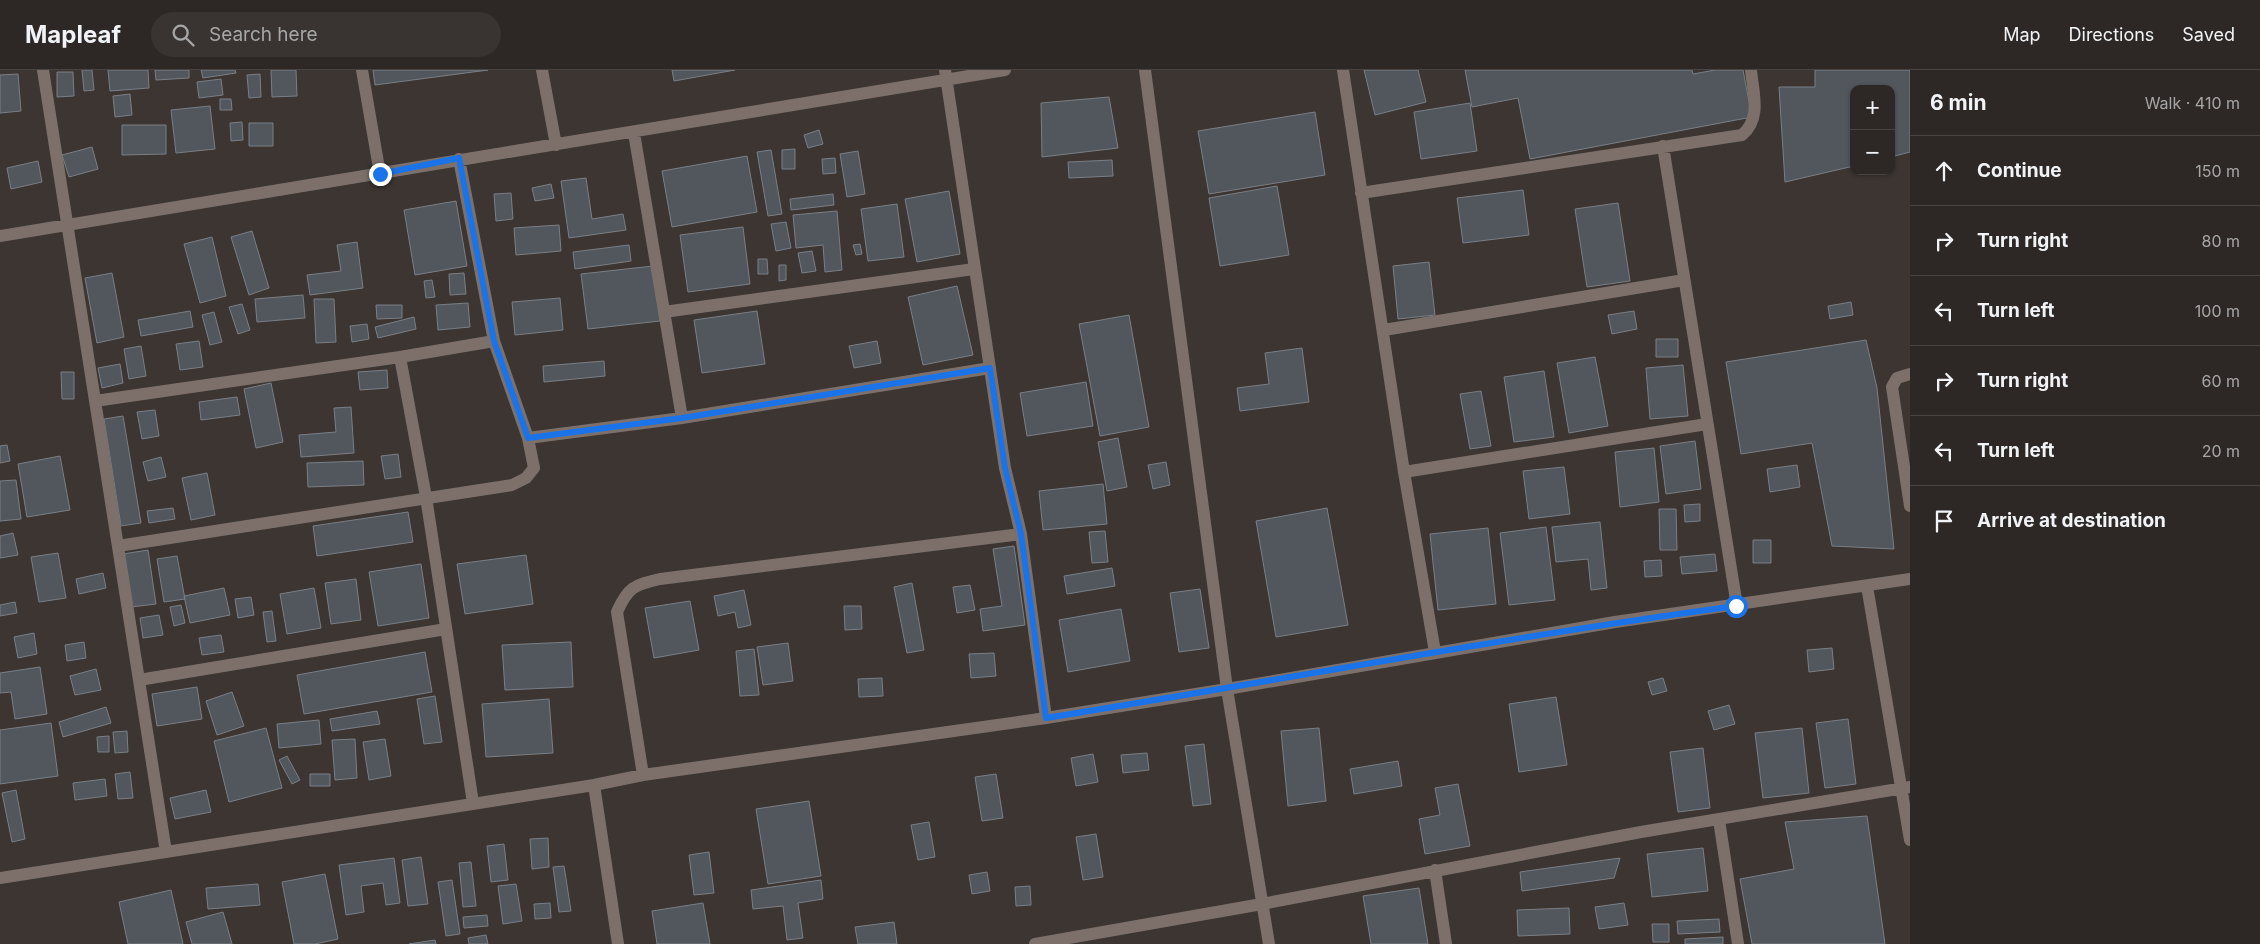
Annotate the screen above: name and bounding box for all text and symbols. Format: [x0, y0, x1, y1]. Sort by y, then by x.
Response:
search box [151, 12, 501, 57]
text: Mapleaf [25, 20, 121, 49]
icon: search [169, 21, 197, 49]
text: Search here [209, 23, 318, 46]
text: Map [2003, 24, 2041, 45]
text: Directions [2069, 24, 2154, 45]
text: Saved [2182, 24, 2235, 45]
map controls [1850, 85, 1895, 175]
button: + [1850, 85, 1895, 130]
text: 6 min [1930, 90, 1987, 115]
text: Walk · 410 m [2145, 93, 2240, 113]
button: − [1850, 130, 1895, 175]
icon: ahead [1930, 157, 1958, 185]
text: Continue [1977, 159, 2062, 182]
text: 150 m [2195, 161, 2240, 181]
route end [369, 163, 392, 186]
icon: right [1930, 227, 1958, 255]
text: Turn right [1977, 229, 2068, 252]
text: 80 m [2201, 231, 2240, 251]
icon: left [1930, 297, 1958, 325]
text: Turn left [1977, 299, 2055, 322]
text: 100 m [2195, 301, 2240, 321]
icon: right [1930, 367, 1958, 395]
text: Turn right [1977, 369, 2068, 392]
text: 60 m [2201, 371, 2240, 391]
icon: left [1930, 437, 1958, 465]
text: Turn left [1977, 439, 2055, 462]
text: 20 m [2202, 441, 2240, 461]
icon: arrive [1930, 507, 1958, 535]
text: Arrive at destination [1977, 509, 2166, 532]
route start [1725, 595, 1748, 618]

